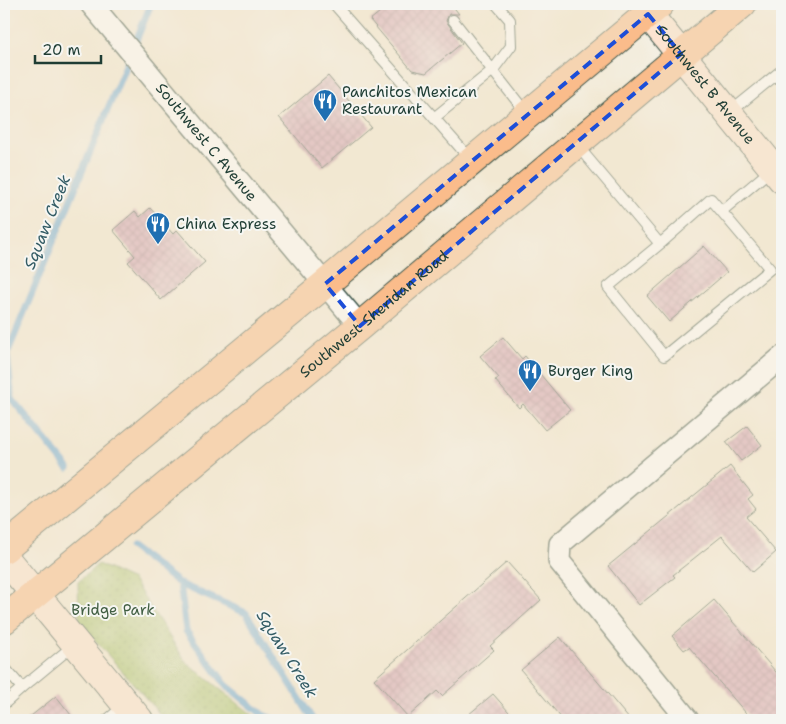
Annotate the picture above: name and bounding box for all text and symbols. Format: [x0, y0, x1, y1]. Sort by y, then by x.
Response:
street label: Southwest B Avenue [651, 21, 760, 148]
scale bar [35, 32, 101, 64]
text: 20 m [42, 40, 81, 60]
street label: Southwest C Avenue [151, 79, 262, 206]
place label: Panchitos Mexican Restaurant [342, 82, 477, 119]
restaurant icon: Panchitos Mexican Restaurant [312, 88, 338, 122]
water label: Squaw Creek [19, 172, 75, 272]
restaurant icon: China Express [145, 211, 171, 245]
place label: China Express [176, 214, 276, 234]
street label: Southwest Sheridan Road [295, 246, 453, 382]
restaurant icon: Burger King [517, 358, 543, 392]
place label: Burger King [548, 361, 633, 381]
park label: Bridge Park [71, 600, 155, 620]
water label: Squaw Creek [252, 606, 322, 702]

